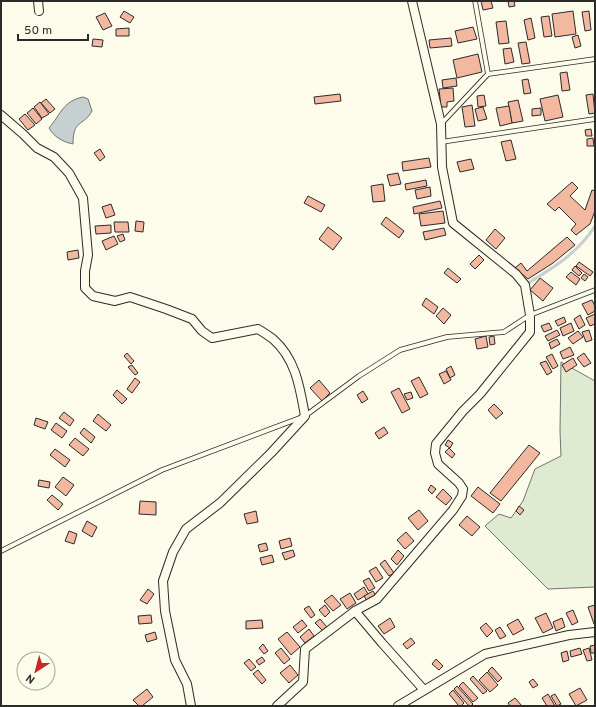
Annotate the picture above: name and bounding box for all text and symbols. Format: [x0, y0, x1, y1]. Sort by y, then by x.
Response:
scale bar [18, 16, 88, 42]
text: 50 m [24, 23, 52, 39]
north arrow [16, 651, 56, 691]
text: N [23, 670, 38, 686]

